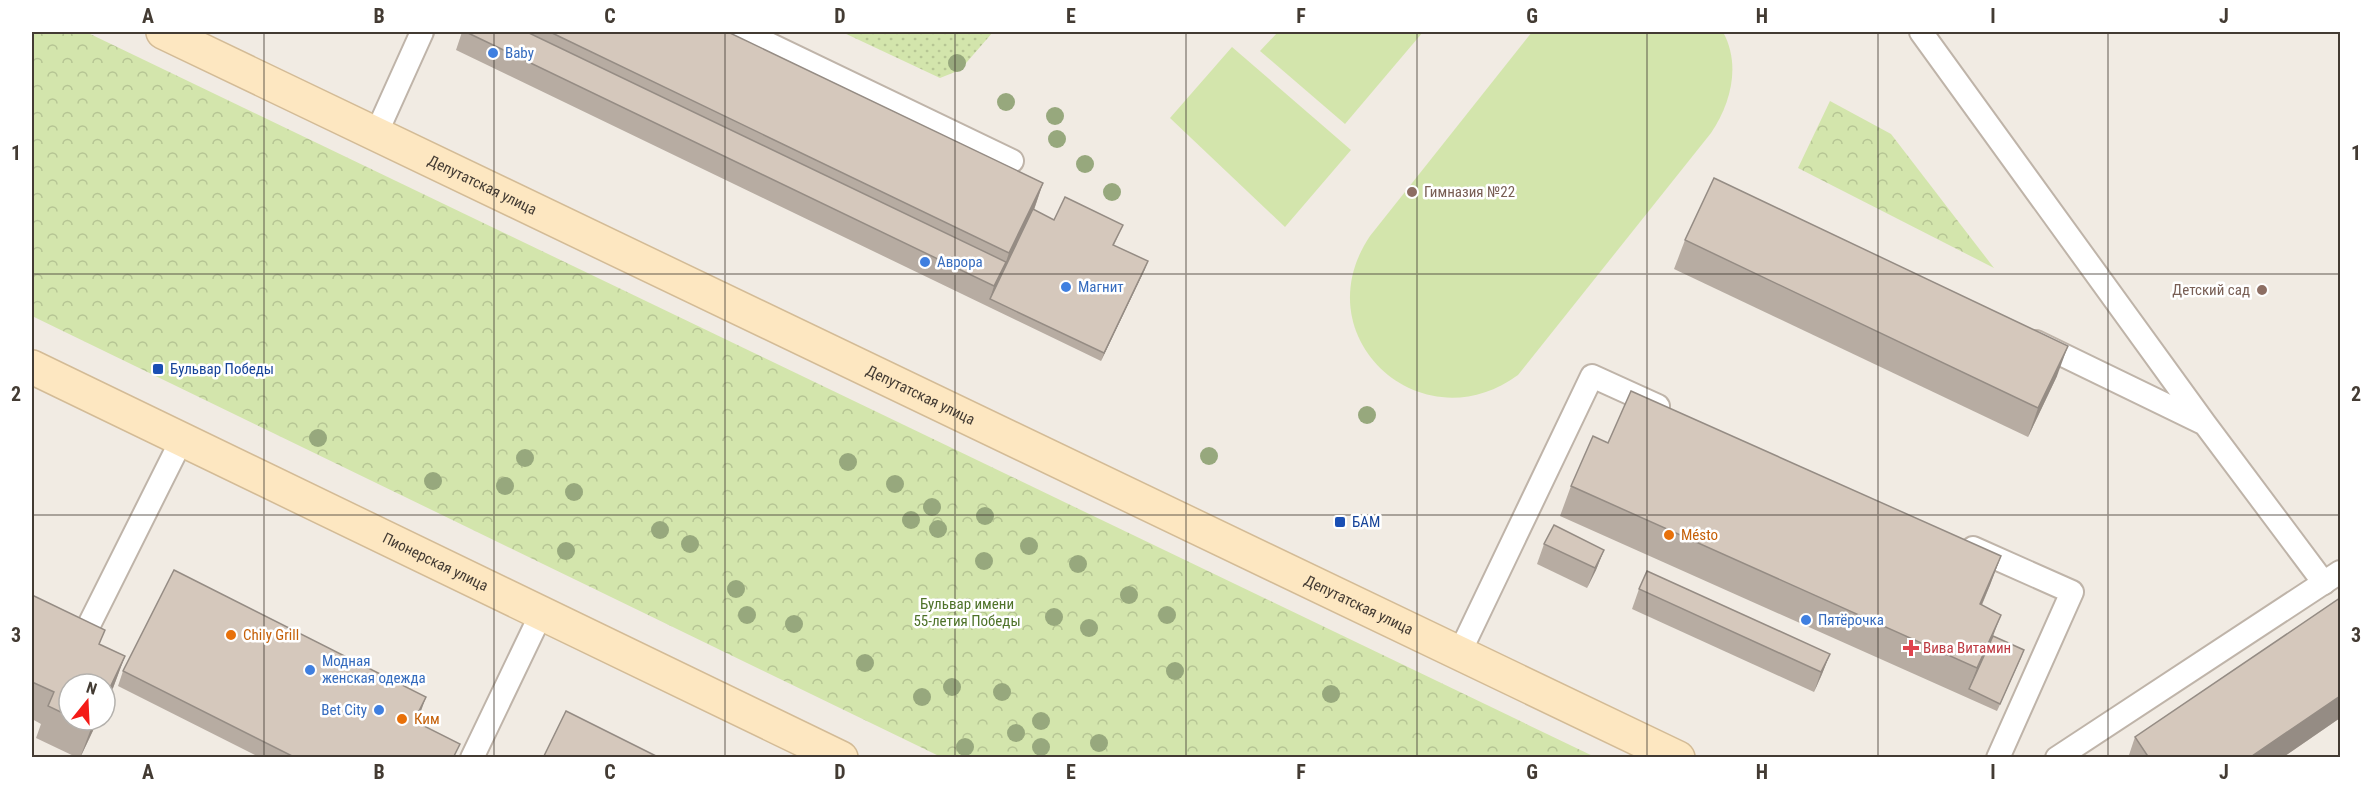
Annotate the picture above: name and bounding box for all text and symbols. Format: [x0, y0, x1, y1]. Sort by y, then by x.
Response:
text: A [142, 4, 154, 28]
text: B [373, 4, 385, 28]
text: C [604, 4, 616, 28]
text: D [834, 4, 846, 28]
text: E [1066, 4, 1076, 28]
text: F [1296, 4, 1306, 28]
text: G [1526, 4, 1538, 28]
text: H [1756, 4, 1768, 28]
text: I [1990, 4, 1996, 28]
text: J [2219, 4, 2229, 28]
place label: Baby [505, 44, 534, 62]
marker: Baby [486, 46, 500, 60]
text: 1 [11, 141, 21, 165]
text: 1 [2351, 141, 2361, 165]
street label: Депутатская улица [425, 151, 539, 219]
place label: Гимназия №22 [1424, 183, 1515, 201]
marker: Гимназия №22 [1405, 185, 1419, 199]
place label: Аврора [937, 253, 983, 271]
marker: Аврора [918, 255, 932, 269]
place label: Магнит [1078, 278, 1124, 296]
marker: Магнит [1059, 280, 1073, 294]
place label: Детский сад [2172, 281, 2250, 299]
marker: Детский сад [2255, 283, 2269, 297]
place label: Бульвар Победы [170, 360, 274, 378]
street label: Депутатская улица [863, 361, 978, 429]
marker: Бульвар Победы [151, 362, 165, 376]
text: 2 [11, 382, 21, 406]
text: 2 [2351, 382, 2361, 406]
place label: БАМ [1352, 513, 1380, 531]
marker: БАМ [1333, 515, 1347, 529]
place label: Mésto [1681, 526, 1718, 544]
marker: Mésto [1662, 528, 1676, 542]
street label: Пионерская улица [380, 529, 491, 595]
street label: Депутатская улица [1302, 571, 1416, 639]
park label: Бульвар имени 55-летия Победы [913, 595, 1021, 630]
place label: Пятёрочка [1818, 611, 1884, 629]
marker: Пятёрочка [1799, 613, 1813, 627]
text: 3 [11, 623, 21, 647]
text: 3 [2351, 623, 2361, 647]
place label: Chily Grill [243, 626, 299, 644]
marker: Chily Grill [224, 628, 238, 642]
place label: Вива Витамин [1923, 639, 2011, 657]
marker: Вива Витамин [1904, 641, 1918, 655]
place label: Модная женская одежда [322, 652, 426, 687]
marker: Модная женская одежда [303, 663, 317, 677]
north arrow [57, 672, 117, 732]
text: N [84, 678, 99, 699]
place label: Bet City [321, 701, 367, 719]
marker: Bet City [372, 703, 386, 717]
place label: Ким [414, 710, 440, 728]
marker: Ким [395, 712, 409, 726]
text: A [142, 760, 154, 784]
text: B [373, 760, 385, 784]
text: C [604, 760, 616, 784]
text: D [834, 760, 846, 784]
text: E [1066, 760, 1076, 784]
text: F [1296, 760, 1306, 784]
text: G [1526, 760, 1538, 784]
text: H [1756, 760, 1768, 784]
text: I [1990, 760, 1996, 784]
text: J [2219, 760, 2229, 784]

